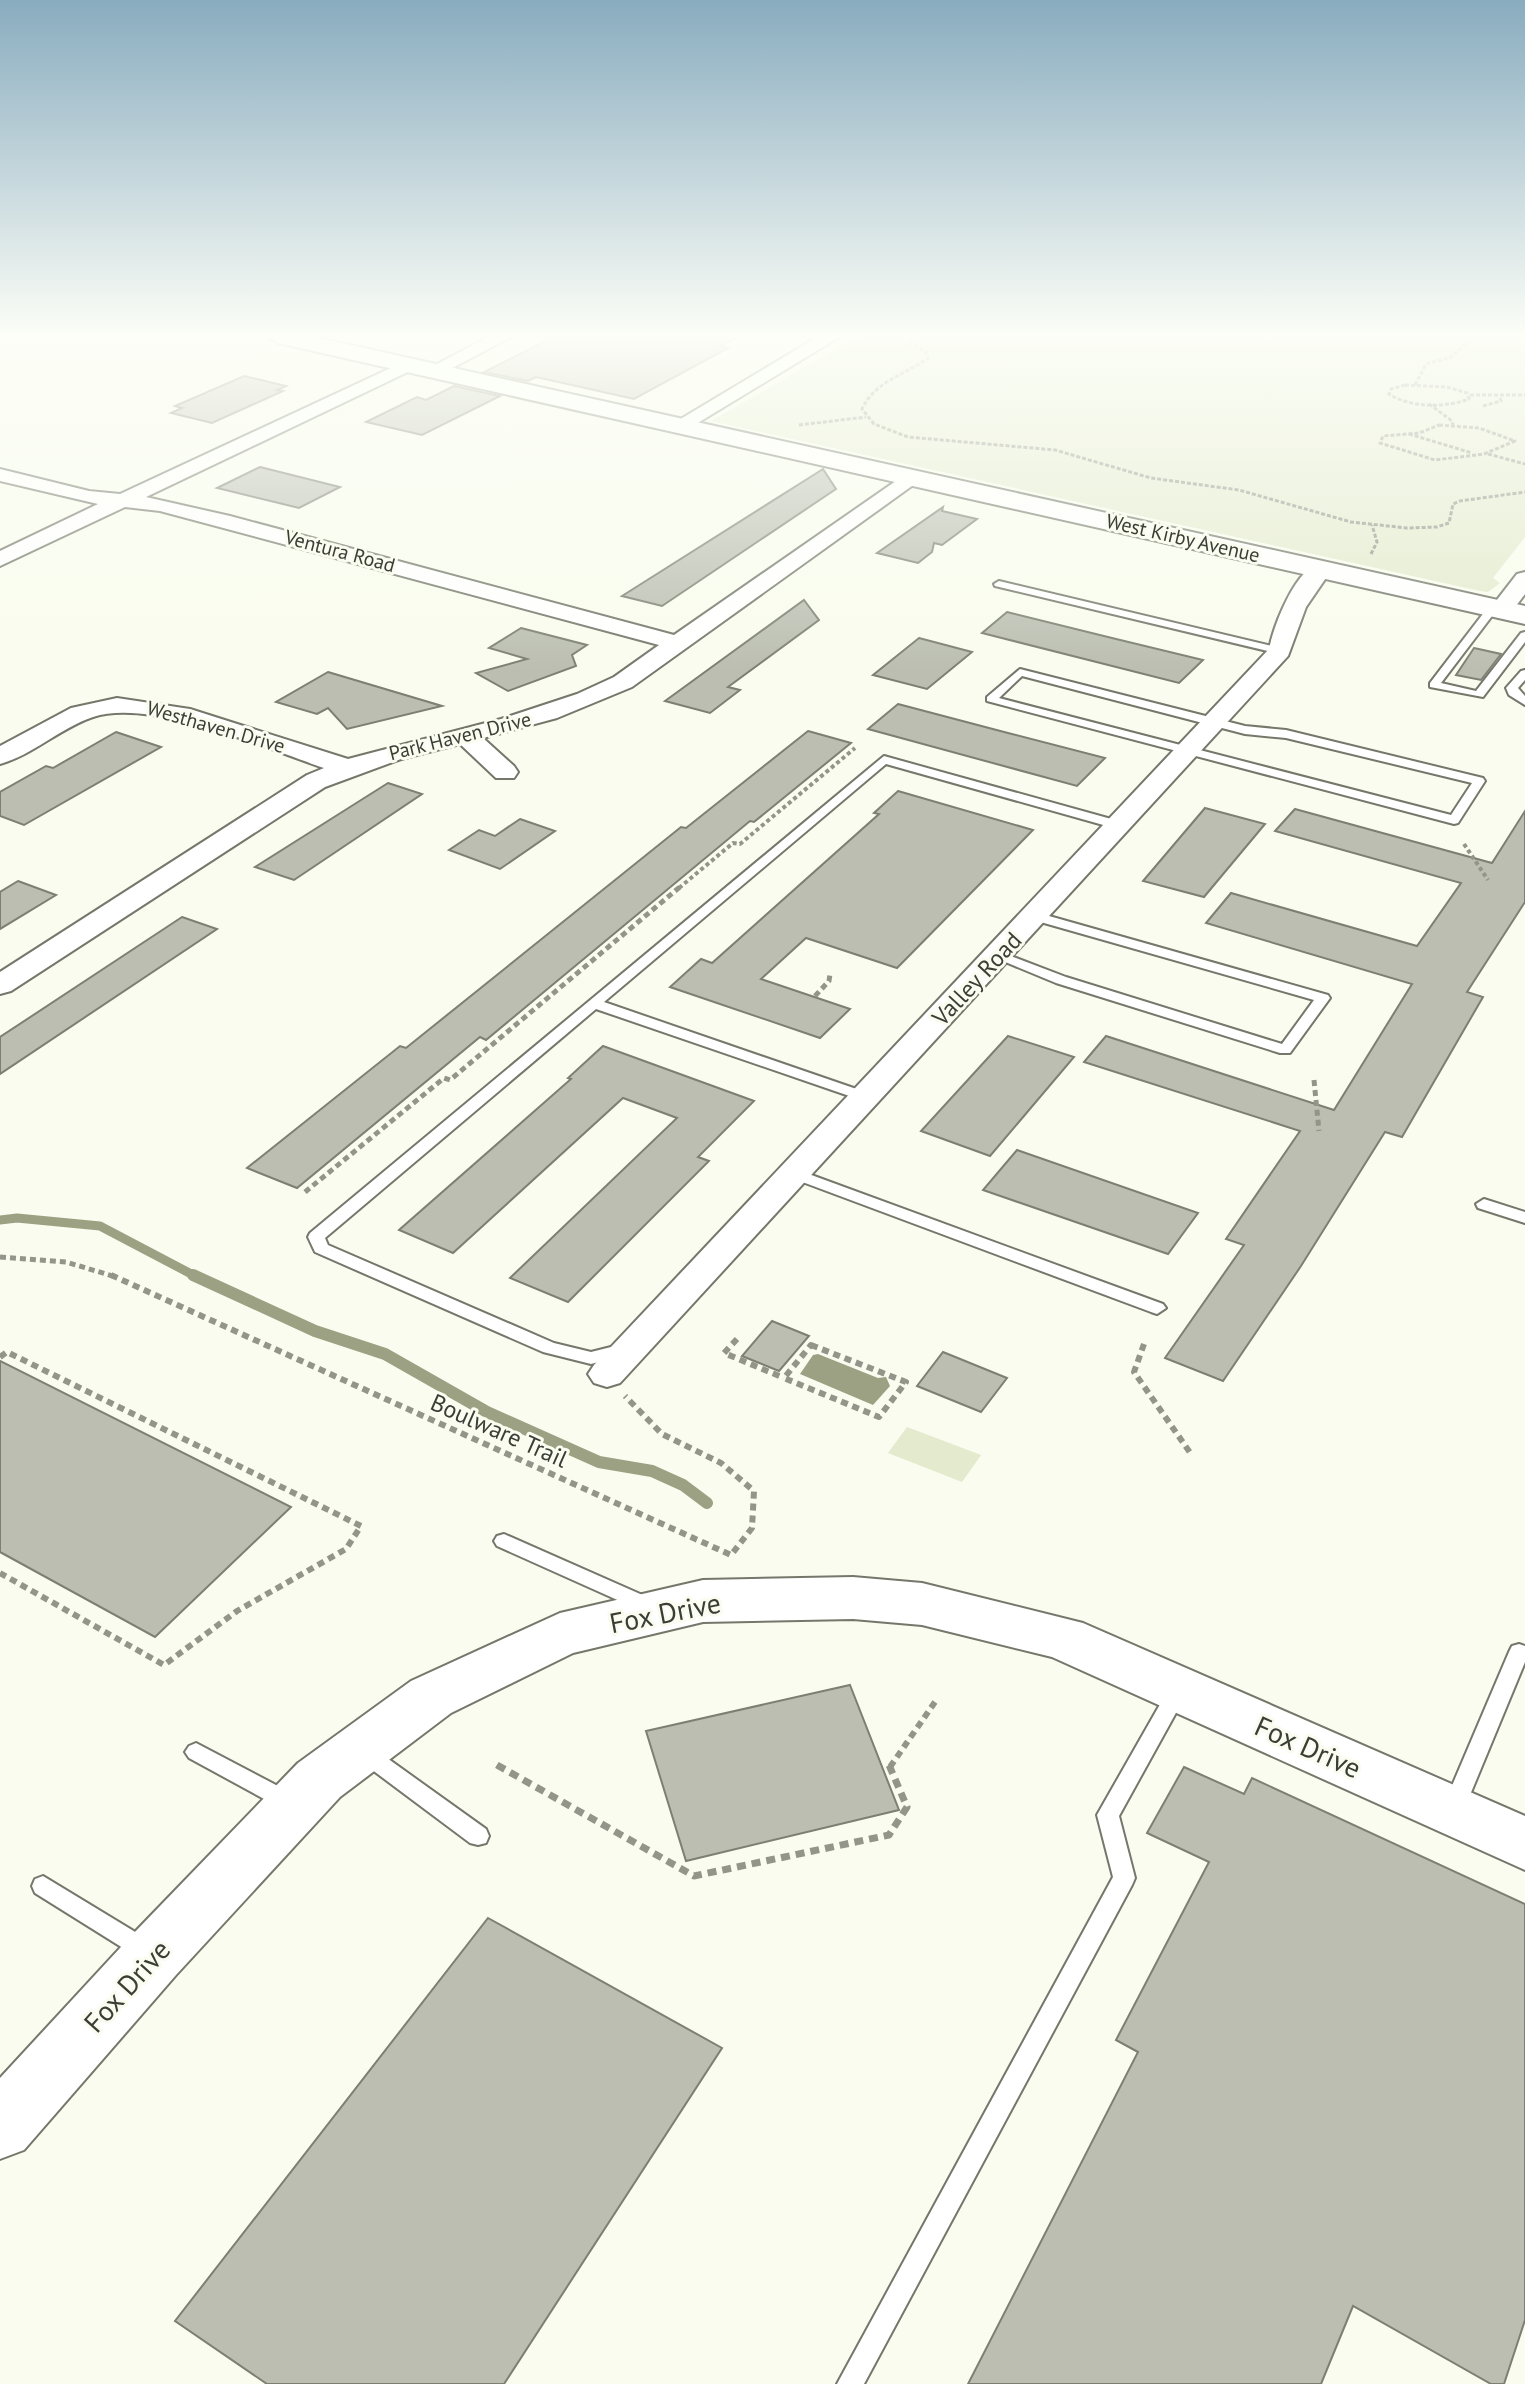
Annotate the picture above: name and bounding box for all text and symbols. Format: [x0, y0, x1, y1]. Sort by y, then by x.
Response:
street label: West Kirby Avenue [1104, 508, 1262, 568]
street label: Ventura Road [281, 524, 398, 578]
street label: Westhaven Drive [144, 695, 288, 759]
street label: Park Haven Drive [386, 706, 534, 766]
street label: Valley Road [925, 925, 1028, 1033]
street label: Boulware Trail [426, 1387, 573, 1475]
street label: Fox Drive [606, 1584, 724, 1641]
street label: Fox Drive [1249, 1707, 1367, 1786]
street label: Fox Drive [75, 1931, 178, 2040]

